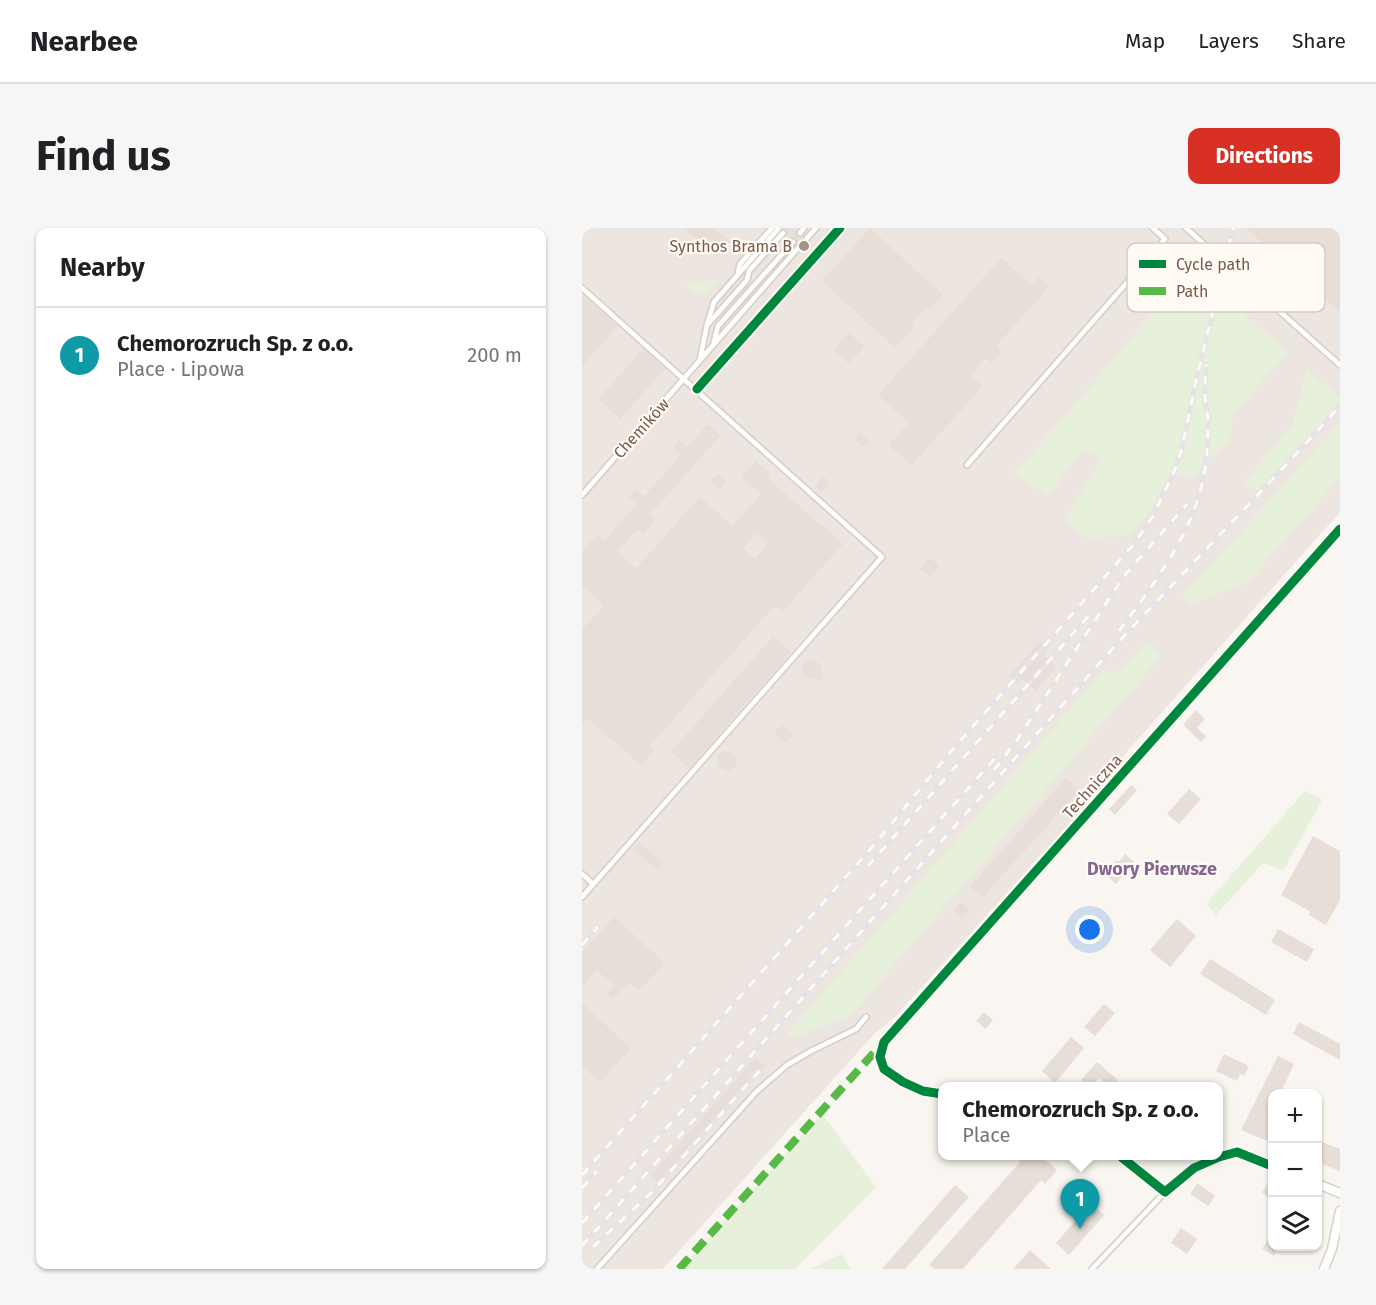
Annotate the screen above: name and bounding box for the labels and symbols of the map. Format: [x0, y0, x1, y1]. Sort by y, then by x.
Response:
place label: Synthos Brama B [670, 237, 792, 256]
marker: Synthos Brama B [797, 239, 811, 253]
legend [1127, 243, 1325, 312]
text: Cycle path [1176, 255, 1250, 274]
text: Path [1176, 282, 1208, 301]
street label: Chemików [610, 394, 674, 462]
street label: Techniczna [1059, 750, 1126, 822]
district label: Dwory Pierwsze [1087, 858, 1217, 880]
your location [1075, 915, 1104, 944]
pin: 1 [1060, 1180, 1100, 1229]

